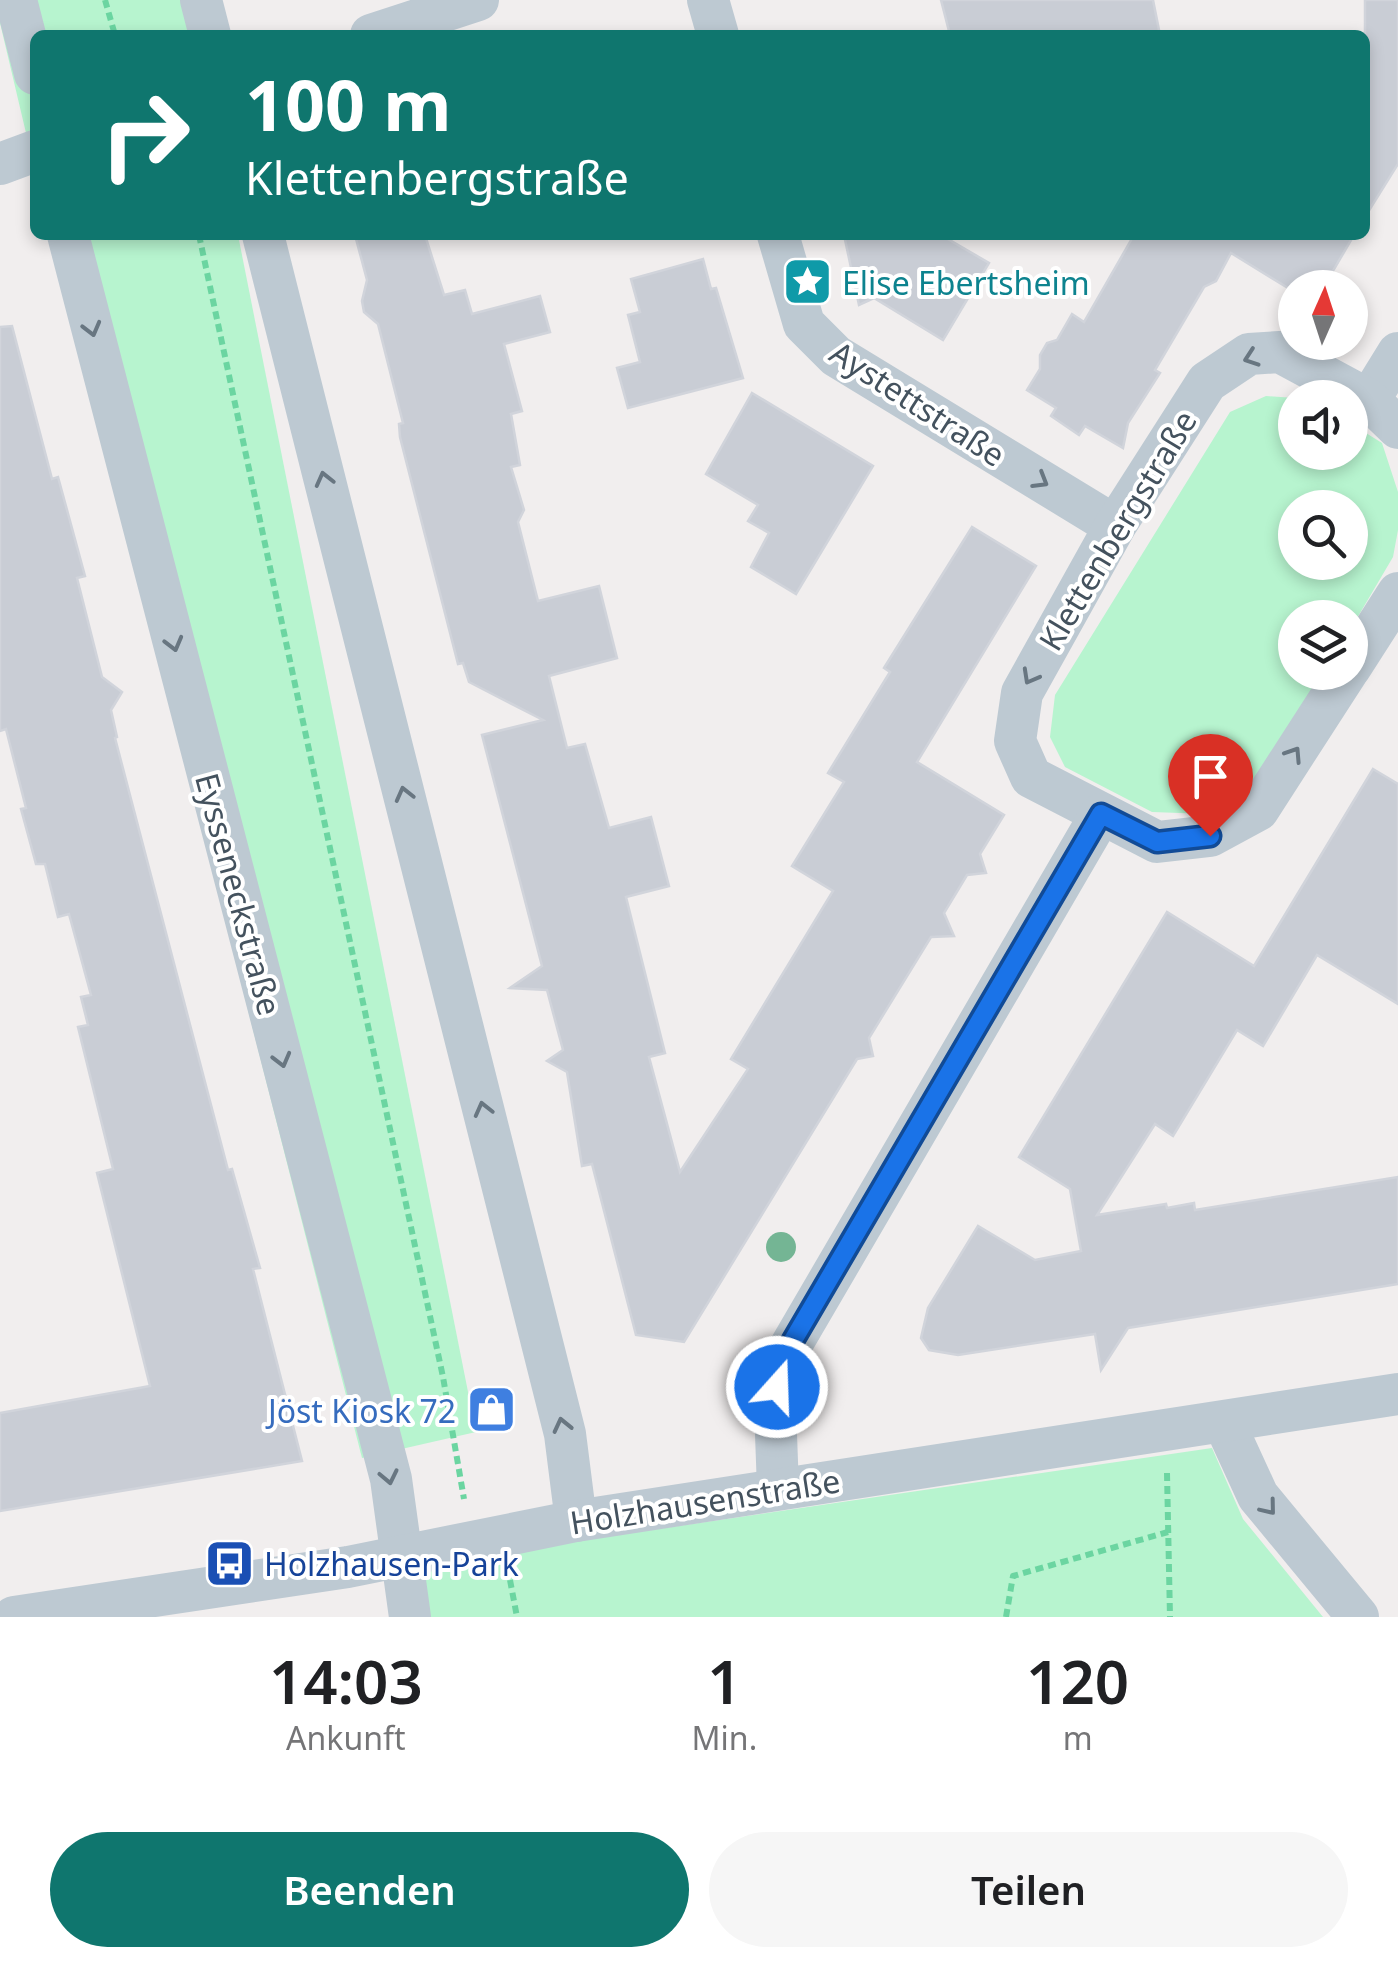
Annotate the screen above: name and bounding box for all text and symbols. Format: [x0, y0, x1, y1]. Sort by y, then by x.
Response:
text: 100 m [245, 56, 452, 152]
icon: right [80, 70, 210, 200]
text: Klettenbergstraße [245, 147, 629, 208]
place icon: Elise Ebertsheim [781, 256, 833, 308]
place label: Elise Ebertsheim [842, 261, 1090, 304]
north arrow [1278, 270, 1368, 360]
map controls [1278, 270, 1368, 690]
one-way arrow [81, 320, 102, 337]
street label: Aystettstraße [822, 330, 1014, 476]
one-way arrow [1243, 347, 1260, 367]
button: sound [1278, 380, 1368, 470]
street label: Klettenbergstraße [1028, 402, 1206, 658]
one-way arrow [1030, 469, 1048, 488]
one-way arrow [315, 471, 336, 488]
button: search [1278, 490, 1368, 580]
button: layers [1278, 600, 1368, 690]
one-way arrow [162, 635, 183, 652]
one-way arrow [1023, 667, 1043, 685]
pin [1168, 734, 1253, 837]
one-way arrow [1282, 747, 1301, 765]
icon: arrive [1183, 749, 1238, 804]
street label: Eysseneckstraße [186, 768, 292, 1020]
one-way arrow [394, 786, 415, 803]
one-way arrow [270, 1051, 291, 1068]
one-way arrow [474, 1101, 495, 1118]
position arrow [725, 1335, 829, 1439]
shop icon: Jöst Kiosk 72 [465, 1384, 517, 1436]
place label: Jöst Kiosk 72 [265, 1389, 456, 1432]
one-way arrow [552, 1417, 573, 1434]
street label: Holzhausenstraße [567, 1458, 843, 1544]
one-way arrow [378, 1468, 399, 1485]
one-way arrow [1257, 1497, 1274, 1515]
bus stop icon: Holzhausen-Park [203, 1537, 255, 1589]
place label: Holzhausen-Park [264, 1542, 519, 1585]
text: 14:03 [269, 1640, 423, 1722]
text: 1 [707, 1640, 742, 1722]
text: 120 [1026, 1640, 1129, 1722]
text: Ankunft [286, 1716, 406, 1759]
text: Min. [692, 1716, 757, 1759]
text: m [1063, 1716, 1093, 1759]
button: Beenden [50, 1832, 689, 1947]
button: Teilen [709, 1832, 1348, 1947]

